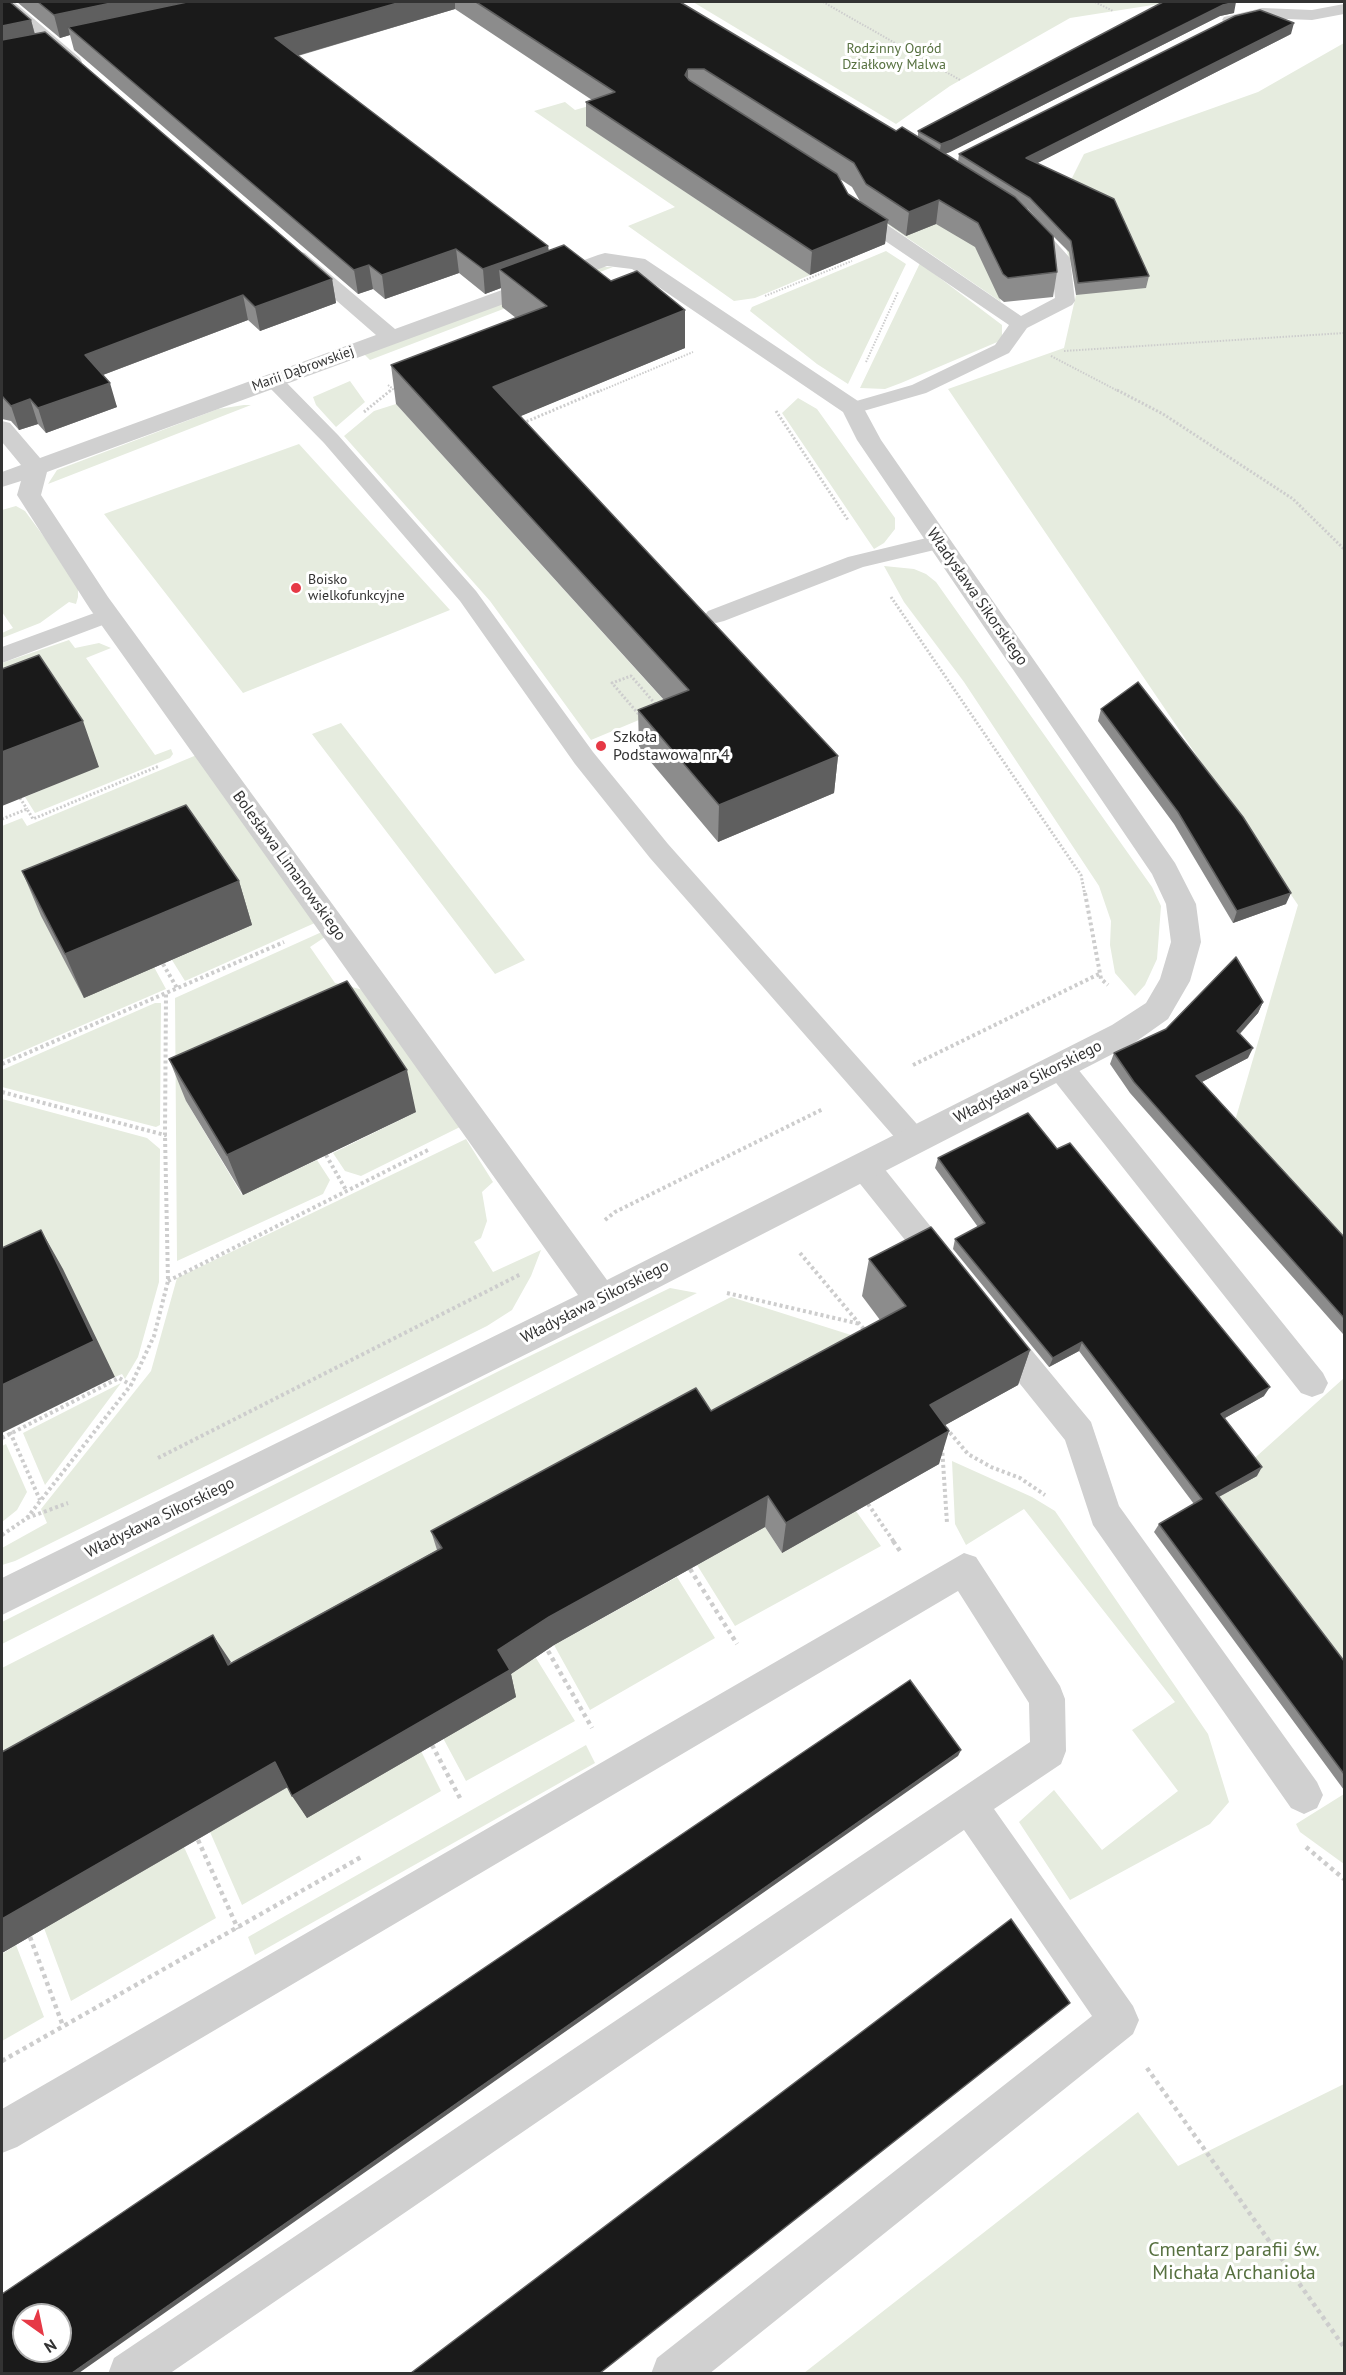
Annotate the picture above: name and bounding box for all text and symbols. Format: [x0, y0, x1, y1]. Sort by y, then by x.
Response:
park label: Rodzinny Ogród Działkowy Malwa [842, 41, 946, 74]
street label: Marii Dąbrowskiej [250, 343, 356, 395]
street label: Władysława Sikorskiego [922, 525, 1032, 669]
place label: Boisko wielkofunkcyjne [308, 572, 405, 604]
marker: Boisko wielkofunkcyjne [289, 581, 303, 595]
place label: Szkoła Podstawowa nr 4 [613, 727, 730, 765]
marker: Szkoła Podstawowa nr 4 [594, 739, 608, 753]
street label: Bolesława Limanowskiego [228, 787, 350, 945]
street label: Władysława Sikorskiego [951, 1036, 1105, 1128]
street label: Władysława Sikorskiego [518, 1256, 672, 1348]
street label: Władysława Sikorskiego [82, 1474, 238, 1562]
park label: Cmentarz parafii św. Michała Archanioła [1148, 2238, 1320, 2285]
north arrow [12, 2303, 72, 2363]
text: N [41, 2335, 61, 2358]

